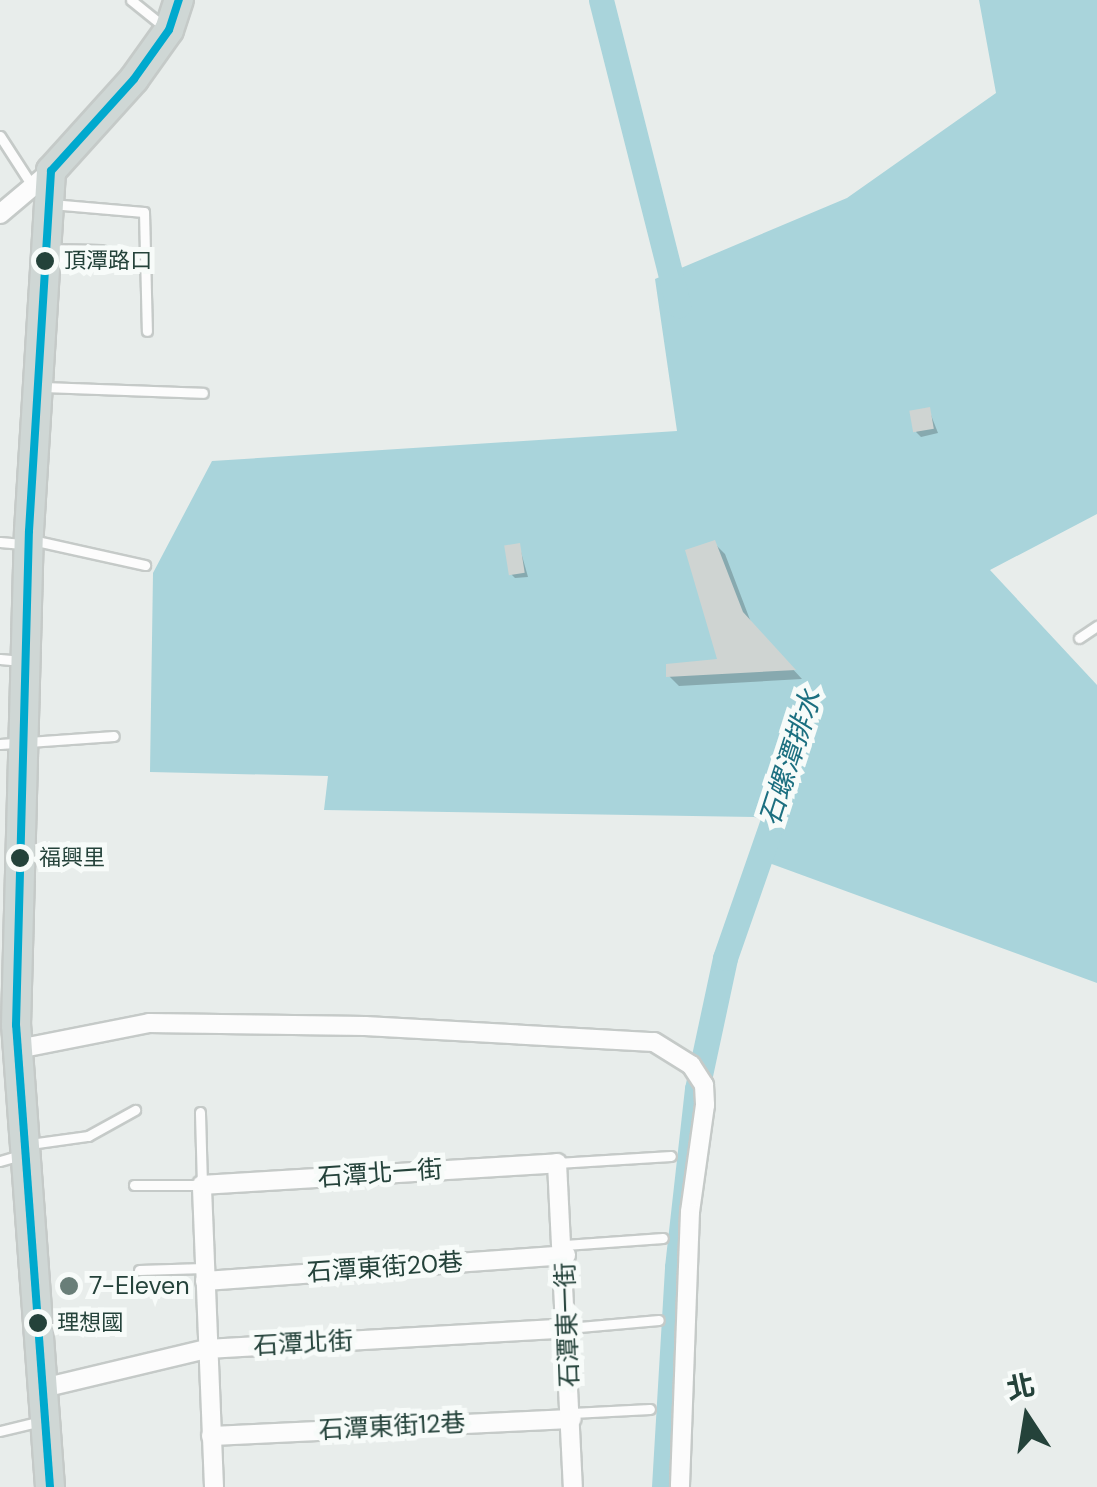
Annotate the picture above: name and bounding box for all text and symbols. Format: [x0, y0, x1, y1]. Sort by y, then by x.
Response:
place label: 頂潭路口 [64, 248, 152, 274]
marker: 頂潭路口 [35, 251, 55, 271]
water label: 石螺潭排水 [753, 686, 829, 830]
place label: 福興里 [39, 845, 105, 871]
marker: 福興里 [10, 848, 30, 868]
street label: 石潭北一街 [317, 1155, 443, 1193]
street label: 石潭東街20巷 [306, 1248, 464, 1288]
street label: 石潭東一街 [551, 1262, 585, 1388]
place label: 7-Eleven [89, 1271, 190, 1301]
marker: 7-Eleven [58, 1275, 80, 1297]
place label: 理想國 [57, 1310, 123, 1336]
marker: 理想國 [28, 1313, 48, 1333]
street label: 石潭北街 [252, 1326, 354, 1362]
text: 北 [1003, 1366, 1038, 1408]
north arrow [977, 1367, 1077, 1467]
street label: 石潭東街12巷 [318, 1408, 466, 1446]

